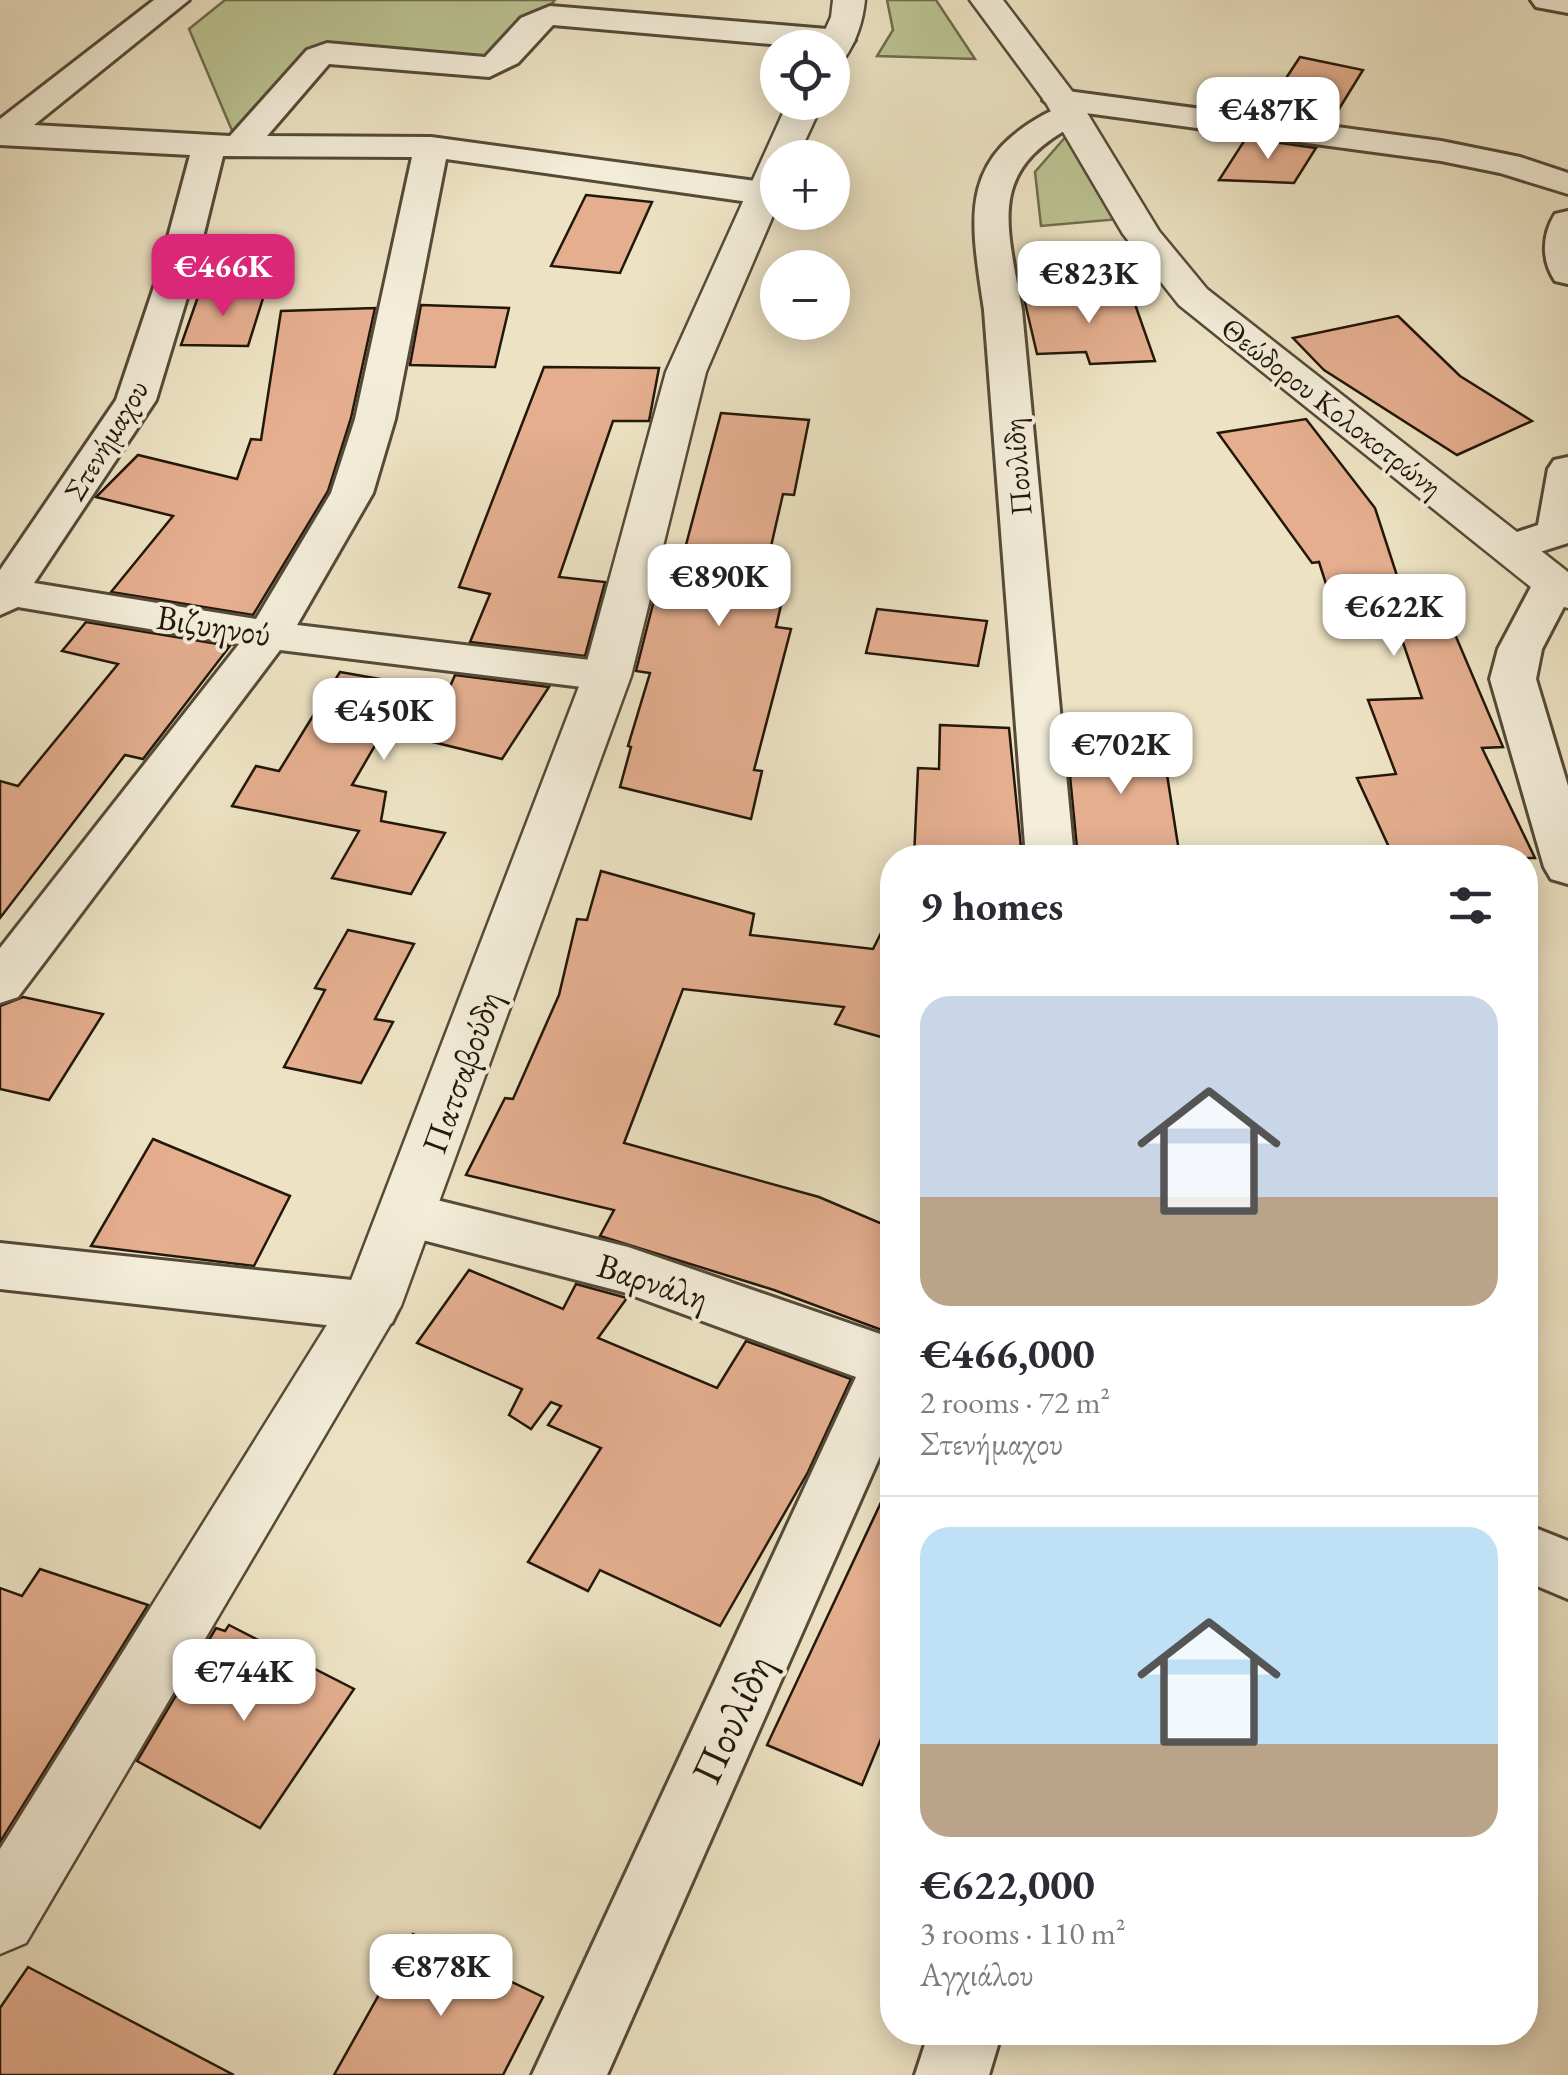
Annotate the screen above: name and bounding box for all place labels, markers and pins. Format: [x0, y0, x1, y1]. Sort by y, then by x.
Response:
pin: €487K [1198, 77, 1338, 162]
pin: €466K [153, 234, 293, 319]
pin: €823K [1019, 241, 1159, 326]
pin: €890K [649, 544, 789, 629]
pin: €622K [1324, 574, 1464, 659]
pin: €450K [314, 678, 454, 763]
pin: €702K [1051, 712, 1191, 797]
pin: €744K [174, 1639, 314, 1724]
pin: €878K [371, 1934, 511, 2019]

